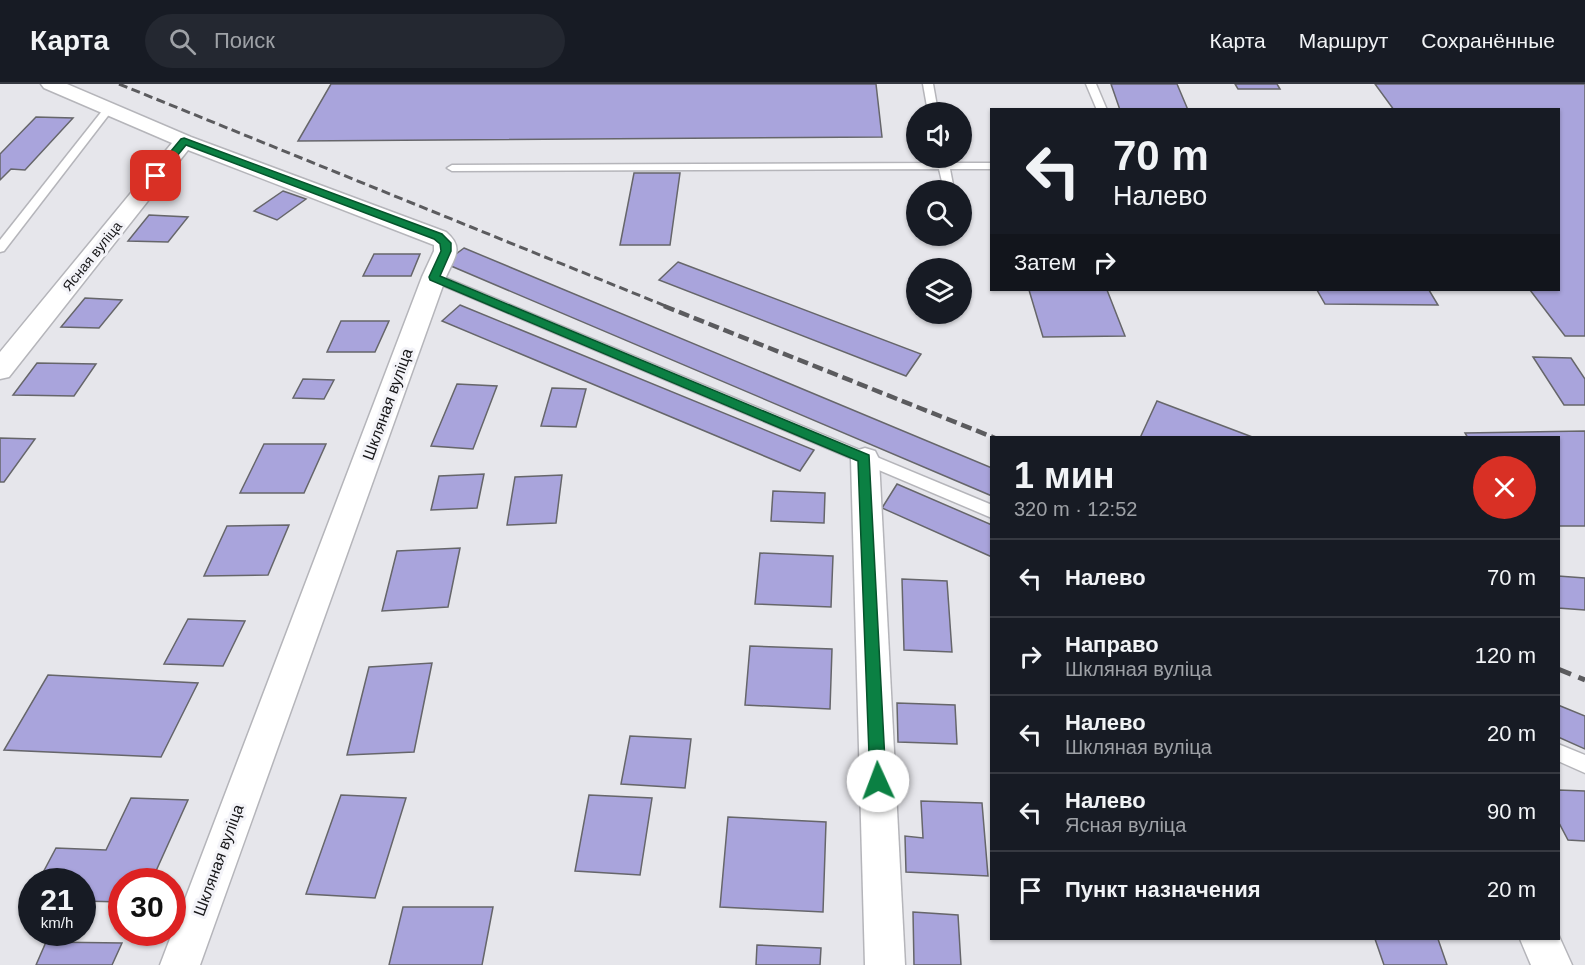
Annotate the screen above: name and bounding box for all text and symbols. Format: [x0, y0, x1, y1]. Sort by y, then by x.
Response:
search box [145, 14, 565, 68]
text: Карта [30, 25, 109, 56]
icon: search [166, 25, 199, 58]
text: Поиск [214, 28, 275, 53]
text: Карта [1210, 29, 1266, 52]
text: Маршрут [1299, 29, 1388, 52]
text: Сохранённые [1421, 29, 1555, 52]
map controls [906, 102, 972, 324]
button: sound [906, 102, 972, 168]
icon: left [1014, 132, 1092, 210]
text: 70 m [1113, 132, 1209, 179]
pin [130, 150, 181, 201]
icon: arrive [139, 159, 172, 192]
button: search [906, 180, 972, 246]
text: Налево [1113, 181, 1207, 211]
street label: Ясная вуліца [59, 218, 125, 294]
icon: right [1088, 246, 1121, 279]
text: Затем [1014, 250, 1076, 275]
button: layers [906, 258, 972, 324]
street label: Шкляная вуліца [359, 346, 416, 462]
text: 1 мин [1014, 455, 1115, 496]
button: close [1473, 456, 1536, 519]
text: 320 m · 12:52 [1014, 498, 1137, 520]
icon: left [1014, 562, 1047, 595]
text: Налево [1065, 565, 1146, 590]
text: 70 m [1487, 565, 1536, 590]
text: Направо [1065, 632, 1159, 657]
icon: right [1014, 640, 1047, 673]
text: 120 m [1475, 643, 1536, 668]
text: Шкляная вуліца [1065, 658, 1212, 680]
text: Налево [1065, 710, 1146, 735]
icon: left [1014, 718, 1047, 751]
text: 20 m [1487, 721, 1536, 746]
text: Шкляная вуліца [1065, 736, 1212, 758]
position arrow [846, 749, 910, 813]
text: Налево [1065, 788, 1146, 813]
icon: left [1014, 796, 1047, 829]
text: 90 m [1487, 799, 1536, 824]
street label: Шкляная вуліца [190, 802, 247, 918]
text: Ясная вуліца [1065, 814, 1186, 836]
speed limit sign: 30 [108, 868, 186, 946]
icon: arrive [1014, 874, 1047, 907]
text: Пункт назначения [1065, 877, 1261, 902]
text: 20 m [1487, 877, 1536, 902]
text: 21 [40, 883, 74, 916]
text: km/h [41, 914, 73, 931]

